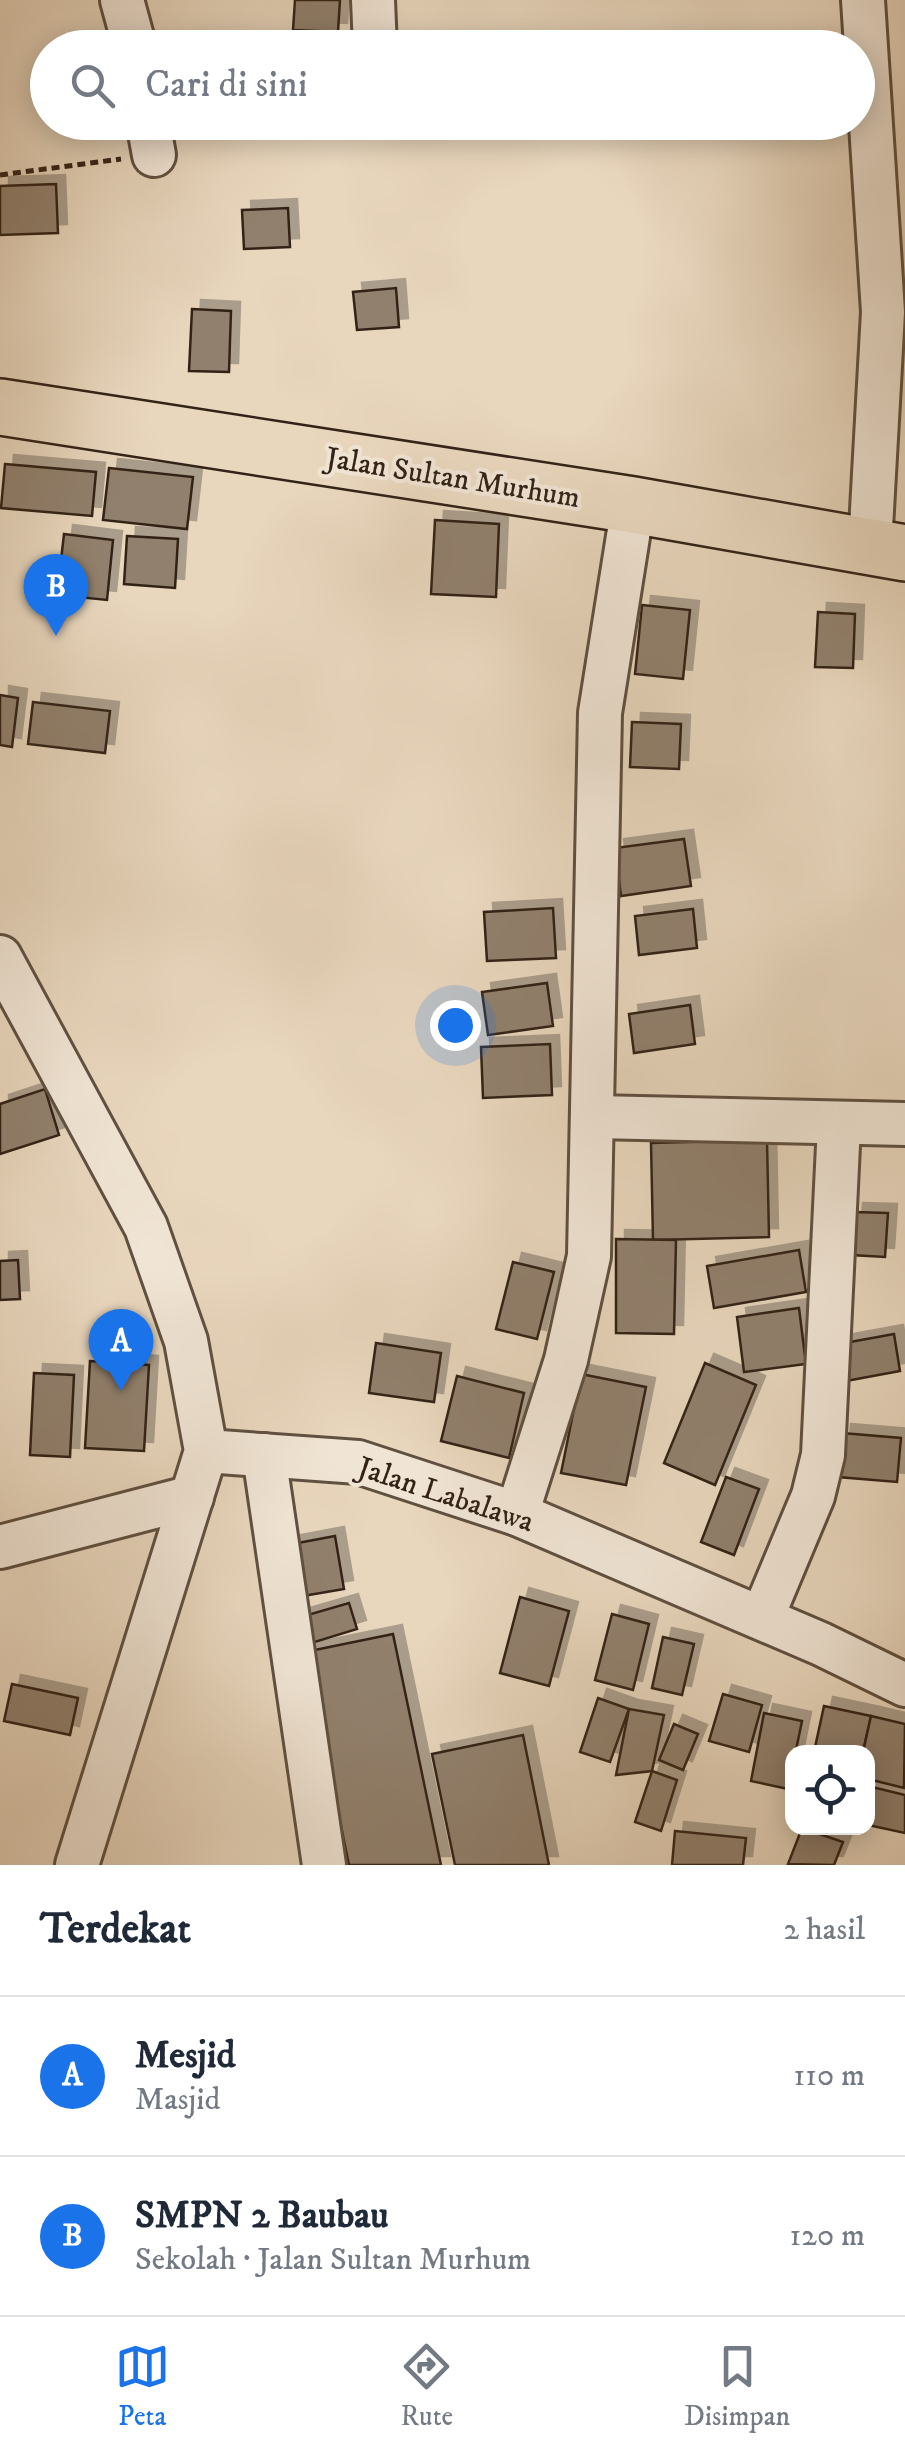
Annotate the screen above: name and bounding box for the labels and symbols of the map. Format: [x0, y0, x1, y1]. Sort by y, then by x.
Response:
street label: Jalan Sultan Murhum [320, 440, 582, 517]
pin: B [23, 554, 88, 636]
your location [430, 1000, 481, 1051]
pin: A [88, 1308, 154, 1391]
street label: Jalan Labalawa [350, 1449, 538, 1541]

